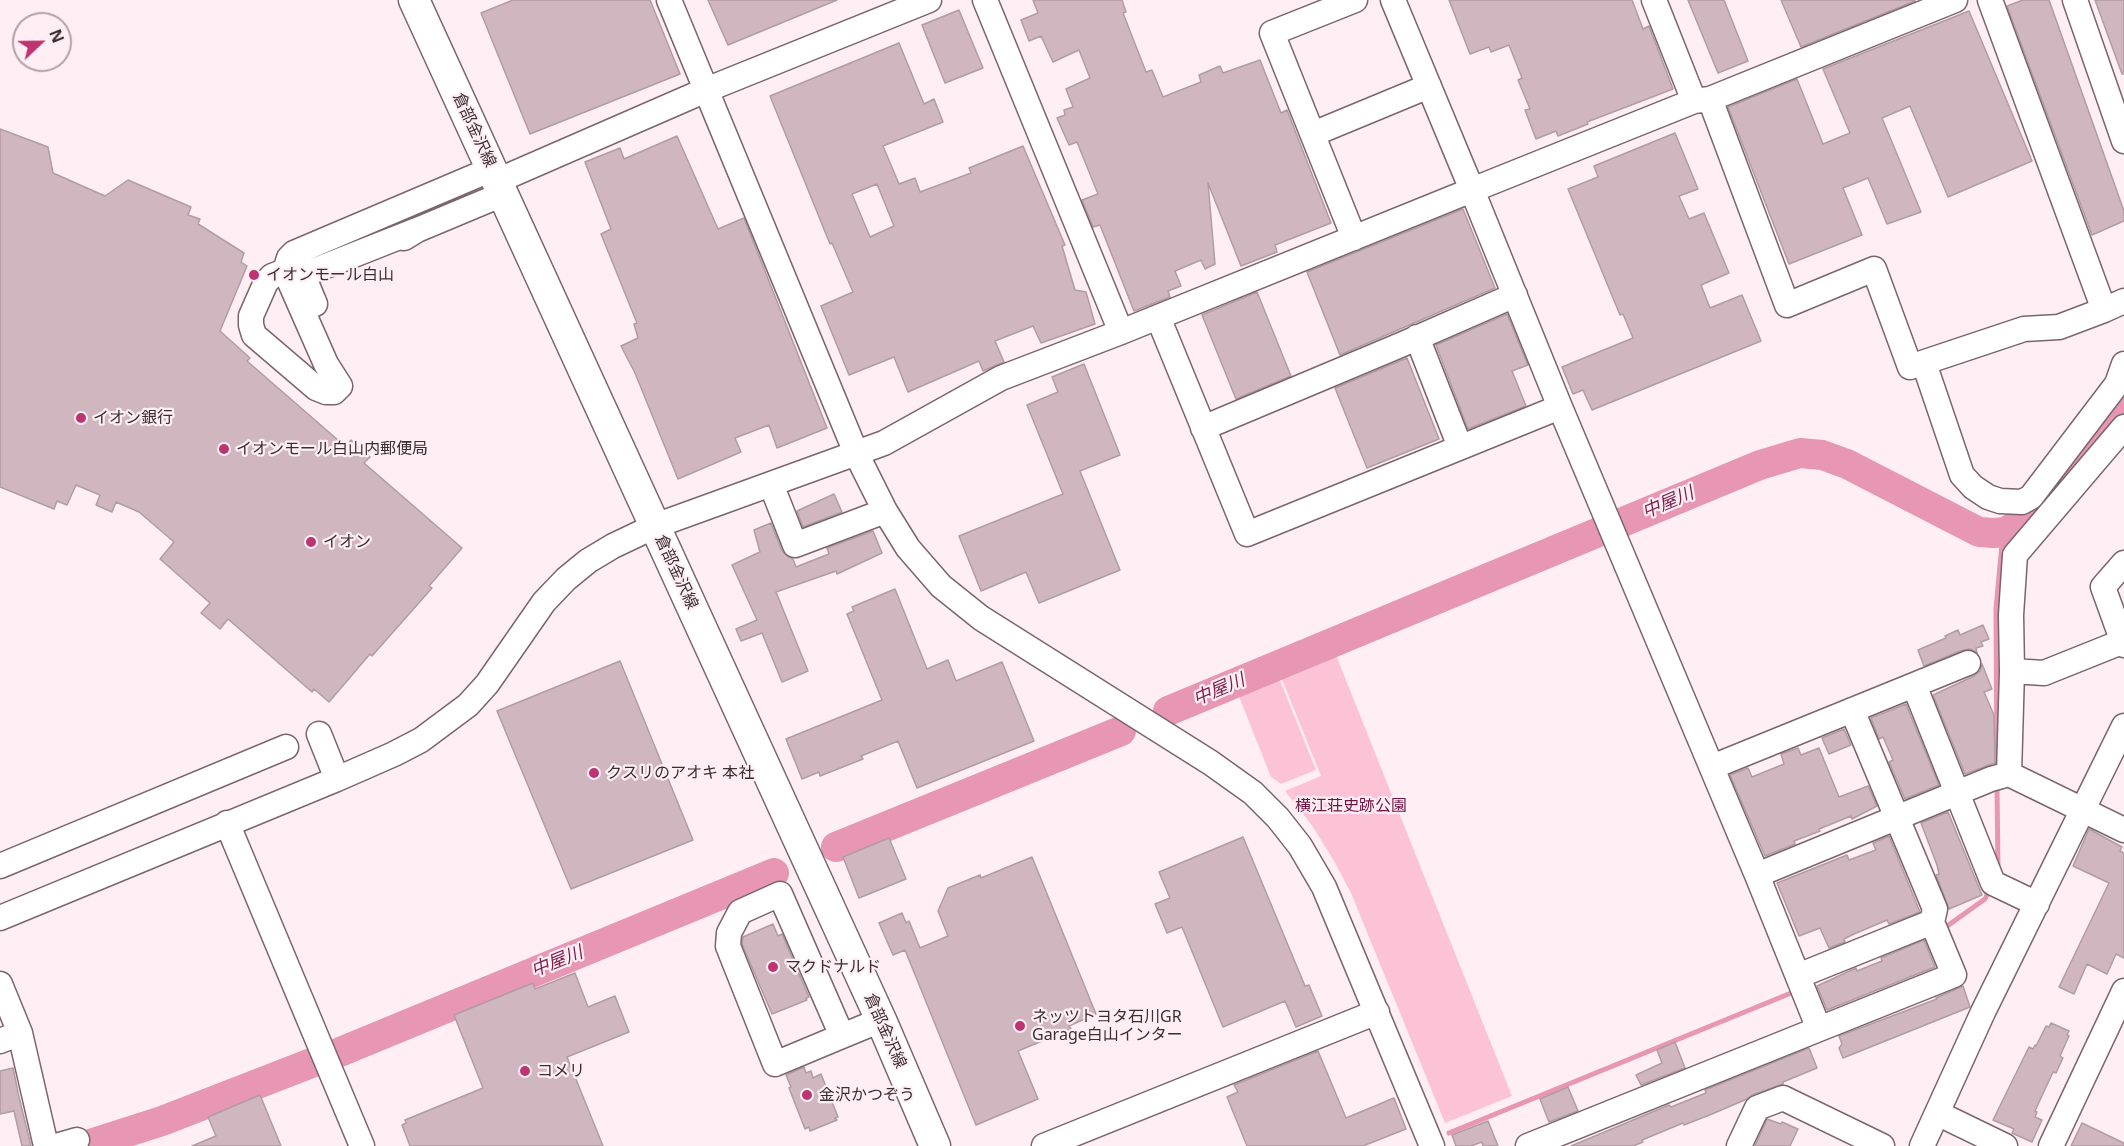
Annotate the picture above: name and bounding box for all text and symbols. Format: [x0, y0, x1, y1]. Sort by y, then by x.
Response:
north arrow [12, 12, 72, 72]
text: N [44, 26, 69, 46]
street label: 倉部金沢線 [448, 90, 500, 170]
place label: イオンモール白山 [266, 265, 394, 285]
marker: イオンモール白山 [247, 268, 261, 282]
place label: イオン銀行 [93, 408, 173, 428]
marker: イオン銀行 [74, 411, 88, 425]
place label: イオンモール白山内郵便局 [236, 439, 428, 459]
marker: イオンモール白山内郵便局 [217, 442, 231, 456]
water label: 中屋川 [1639, 483, 1697, 523]
place label: イオン [323, 532, 371, 552]
street label: 倉部金沢線 [650, 532, 702, 612]
marker: イオン [304, 535, 318, 549]
water label: 中屋川 [1190, 670, 1248, 710]
place label: クスリのアオキ 本社 [606, 763, 754, 783]
marker: クスリのアオキ 本社 [587, 766, 601, 780]
park label: 横江荘史跡公園 [1295, 796, 1407, 816]
water label: 中屋川 [528, 942, 586, 982]
place label: マクドナルド [785, 957, 881, 977]
marker: マクドナルド [766, 960, 780, 974]
street label: 倉部金沢線 [860, 991, 910, 1071]
place label: ネッツトヨタ石川GR Garage白山インター [1032, 1007, 1183, 1045]
marker: ネッツトヨタ石川GR Garage白山インター [1013, 1019, 1027, 1033]
place label: コメリ [537, 1061, 585, 1081]
marker: コメリ [518, 1064, 532, 1078]
place label: 金沢かつぞう [819, 1085, 915, 1105]
marker: 金沢かつぞう [800, 1088, 814, 1102]

